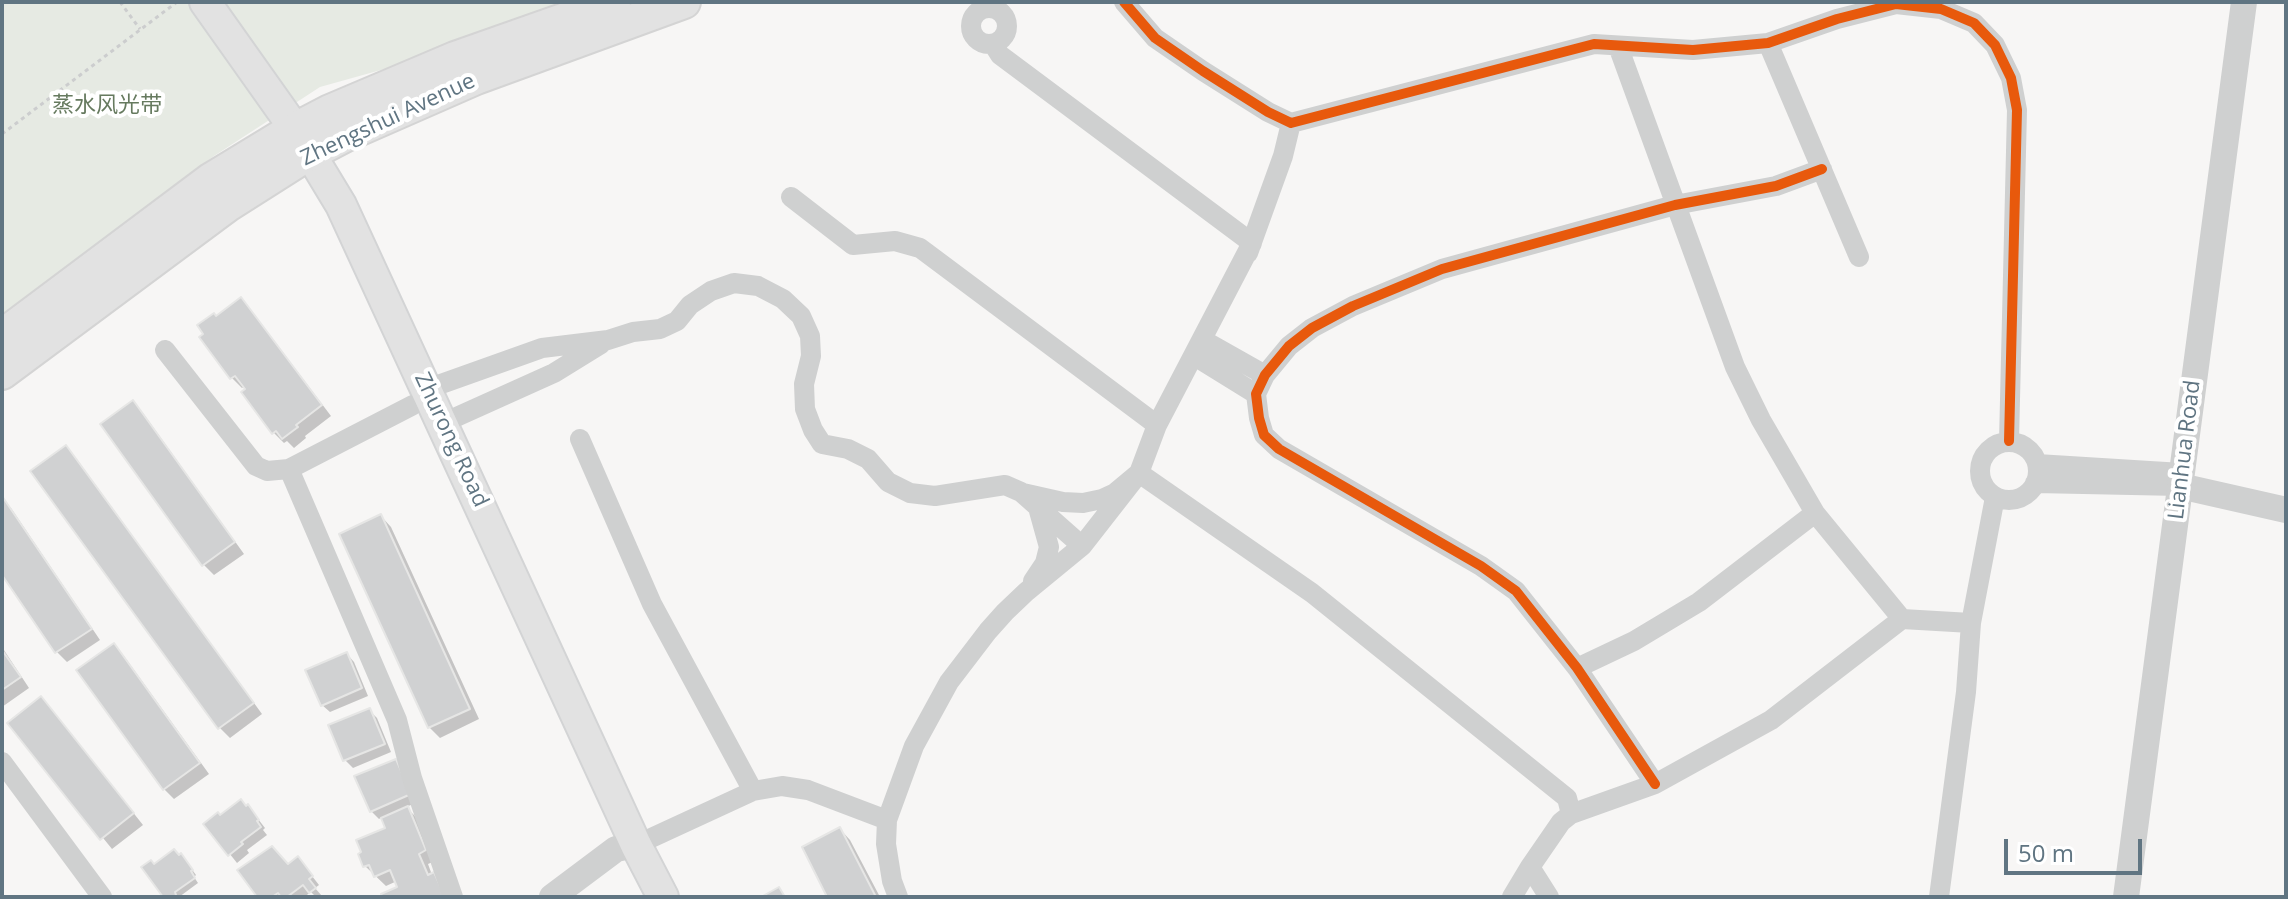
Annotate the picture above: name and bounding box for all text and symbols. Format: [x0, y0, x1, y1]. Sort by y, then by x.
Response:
street label: Zhengshui Avenue [297, 68, 479, 172]
park label: 蒸水风光带 [52, 93, 162, 119]
street label: Zhurong Road [408, 369, 494, 511]
street label: Lianhua Road [2163, 379, 2207, 521]
scale bar [2008, 823, 2146, 873]
text: 50 m [2018, 836, 2074, 869]

